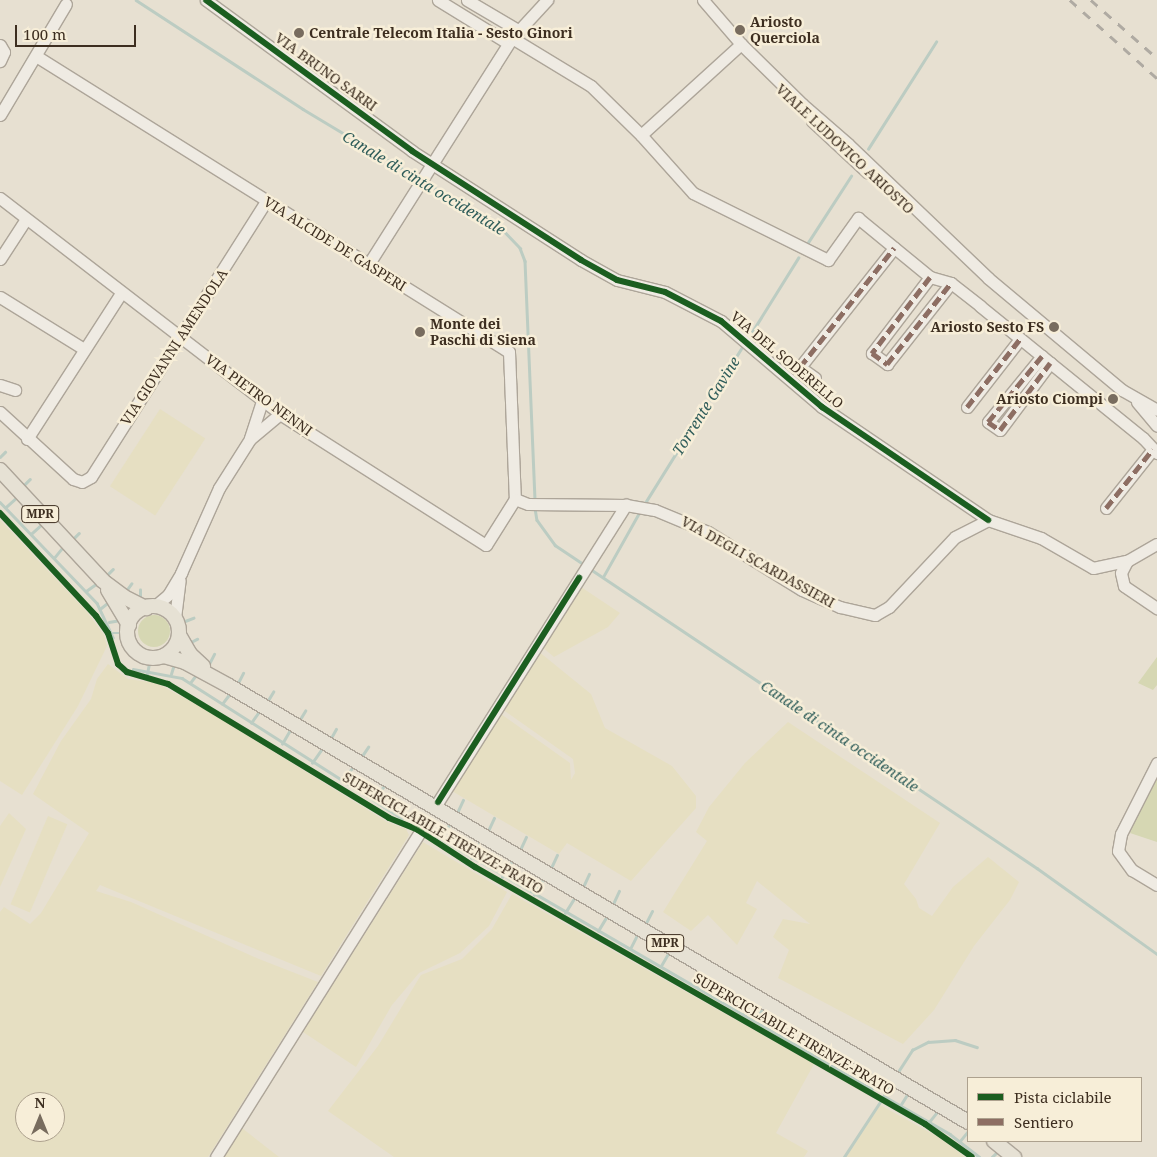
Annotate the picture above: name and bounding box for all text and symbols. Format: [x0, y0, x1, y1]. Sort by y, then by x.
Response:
place label: Ariosto Querciola [750, 14, 820, 46]
scale bar [18, 15, 139, 47]
text: 100 m [23, 24, 66, 44]
marker: Ariosto Querciola [734, 24, 746, 36]
place label: Centrale Telecom Italia - Sesto Ginori [309, 25, 573, 41]
marker: Centrale Telecom Italia - Sesto Ginori [293, 27, 305, 39]
street label: VIA BRUNO SARRI [272, 29, 380, 115]
street label: VIALE LUDOVICO ARIOSTO [773, 81, 917, 217]
water label: Canale di cinta occidentale [339, 127, 509, 239]
street label: VIA ALCIDE DE GASPERI [261, 193, 409, 295]
street label: VIA GIOVANNI AMENDOLA [117, 266, 231, 428]
street label: VIA DEL SODERELLO [727, 308, 847, 412]
place label: Monte dei Paschi di Siena [430, 316, 536, 348]
place label: Ariosto Sesto FS [930, 319, 1044, 335]
marker: Ariosto Sesto FS [1048, 321, 1060, 333]
marker: Monte dei Paschi di Siena [414, 326, 426, 338]
street label: VIA PIETRO NENNI [202, 351, 316, 439]
water label: Torrente Gavine [669, 353, 743, 459]
place label: Ariosto Ciompi [996, 391, 1103, 407]
marker: Ariosto Ciompi [1107, 393, 1119, 405]
road number: MPR [20, 504, 60, 524]
street label: VIA DEGLI SCARDASSIERI [678, 513, 838, 611]
water label: Canale di cinta occidentale [758, 676, 922, 796]
street label: SUPERCICLABILE FIRENZE-PRATO [340, 769, 546, 897]
road number: MPR [645, 934, 685, 952]
street label: SUPERCICLABILE FIRENZE-PRATO [691, 970, 897, 1098]
legend [967, 1077, 1142, 1142]
text: Pista ciclabile [1014, 1087, 1112, 1107]
north arrow [15, 1092, 65, 1142]
text: N [34, 1093, 46, 1112]
text: Sentiero [1014, 1112, 1074, 1132]

